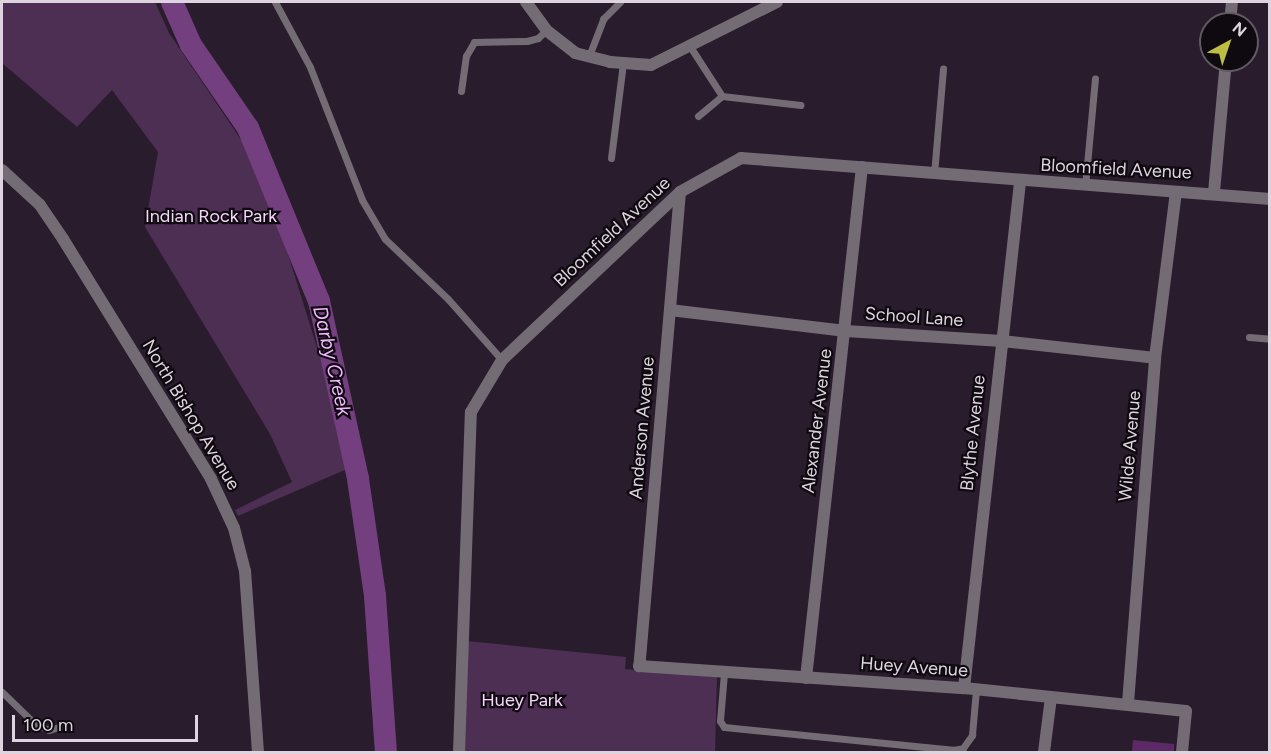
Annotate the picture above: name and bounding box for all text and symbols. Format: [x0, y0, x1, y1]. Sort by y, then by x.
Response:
north arrow [1199, 12, 1259, 72]
text: N [1229, 18, 1250, 41]
street label: Bloomfield Avenue [1040, 154, 1192, 184]
street label: Bloomfield Avenue [549, 172, 675, 292]
park label: Indian Rock Park [145, 205, 277, 227]
street label: School Lane [864, 303, 964, 331]
water label: Darby Creek [308, 304, 356, 418]
street label: North Bishop Avenue [138, 336, 244, 494]
street label: Alexander Avenue [797, 348, 837, 494]
street label: Anderson Avenue [625, 356, 659, 500]
street label: Blythe Avenue [956, 374, 990, 492]
street label: Wilde Avenue [1114, 390, 1146, 502]
street label: Huey Avenue [859, 652, 969, 682]
park label: Huey Park [481, 689, 563, 711]
scale bar [15, 703, 201, 741]
text: 100 m [23, 714, 73, 736]

